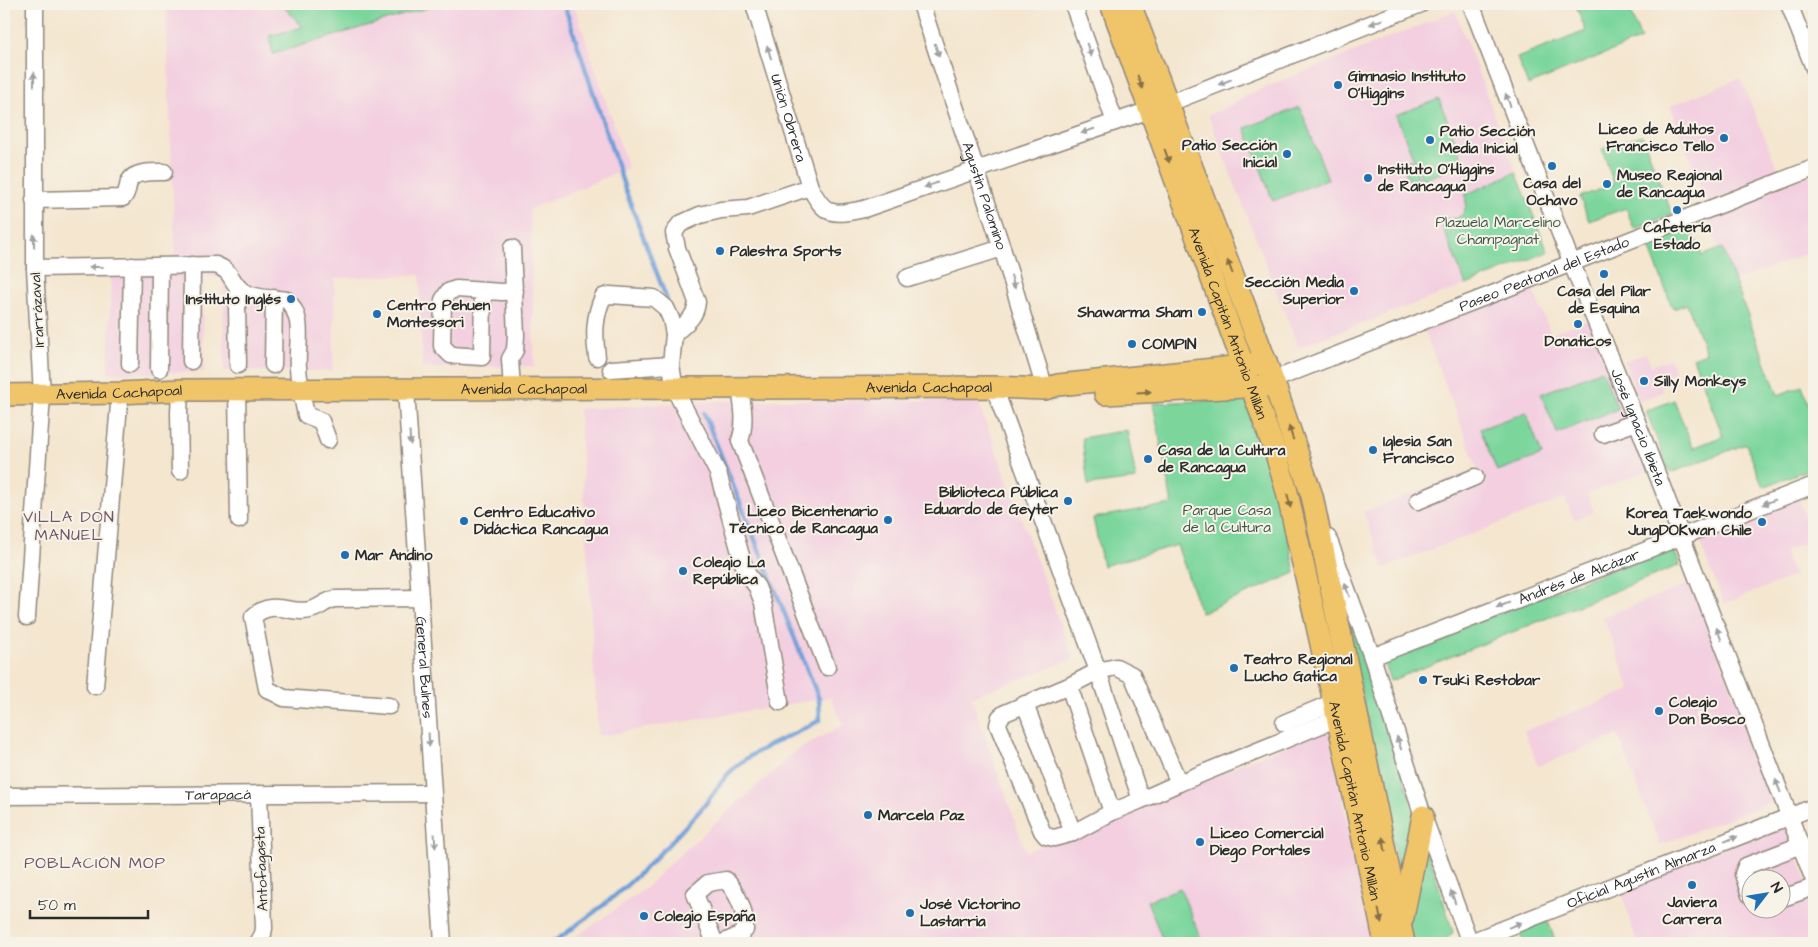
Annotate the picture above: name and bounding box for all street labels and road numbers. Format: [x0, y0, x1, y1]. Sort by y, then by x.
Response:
street label: Unión Obrera [765, 71, 812, 165]
street label: Agustín Palomino [957, 139, 1012, 253]
street label: Avenida Capitán Antonio Millán [1183, 224, 1273, 423]
street label: Paseo Peatonal del Estado [1456, 231, 1633, 317]
street label: Irarrázaval [25, 272, 50, 348]
street label: José Ignacio Ibieta [1605, 366, 1671, 489]
street label: Avenida Cachapoal [866, 377, 992, 398]
street label: Avenida Cachapoal [461, 378, 587, 400]
street label: Avenida Cachapoal [56, 380, 182, 405]
street label: Andrés de Alcázar [1515, 544, 1643, 610]
street label: General Bulnes [410, 616, 438, 720]
street label: Avenida Capitán Antonio Millán [1323, 699, 1386, 903]
street label: Tarapacá [185, 784, 251, 806]
street label: Antofagasta [250, 826, 274, 912]
street label: Oficial Agustín Almarza [1564, 837, 1719, 914]

